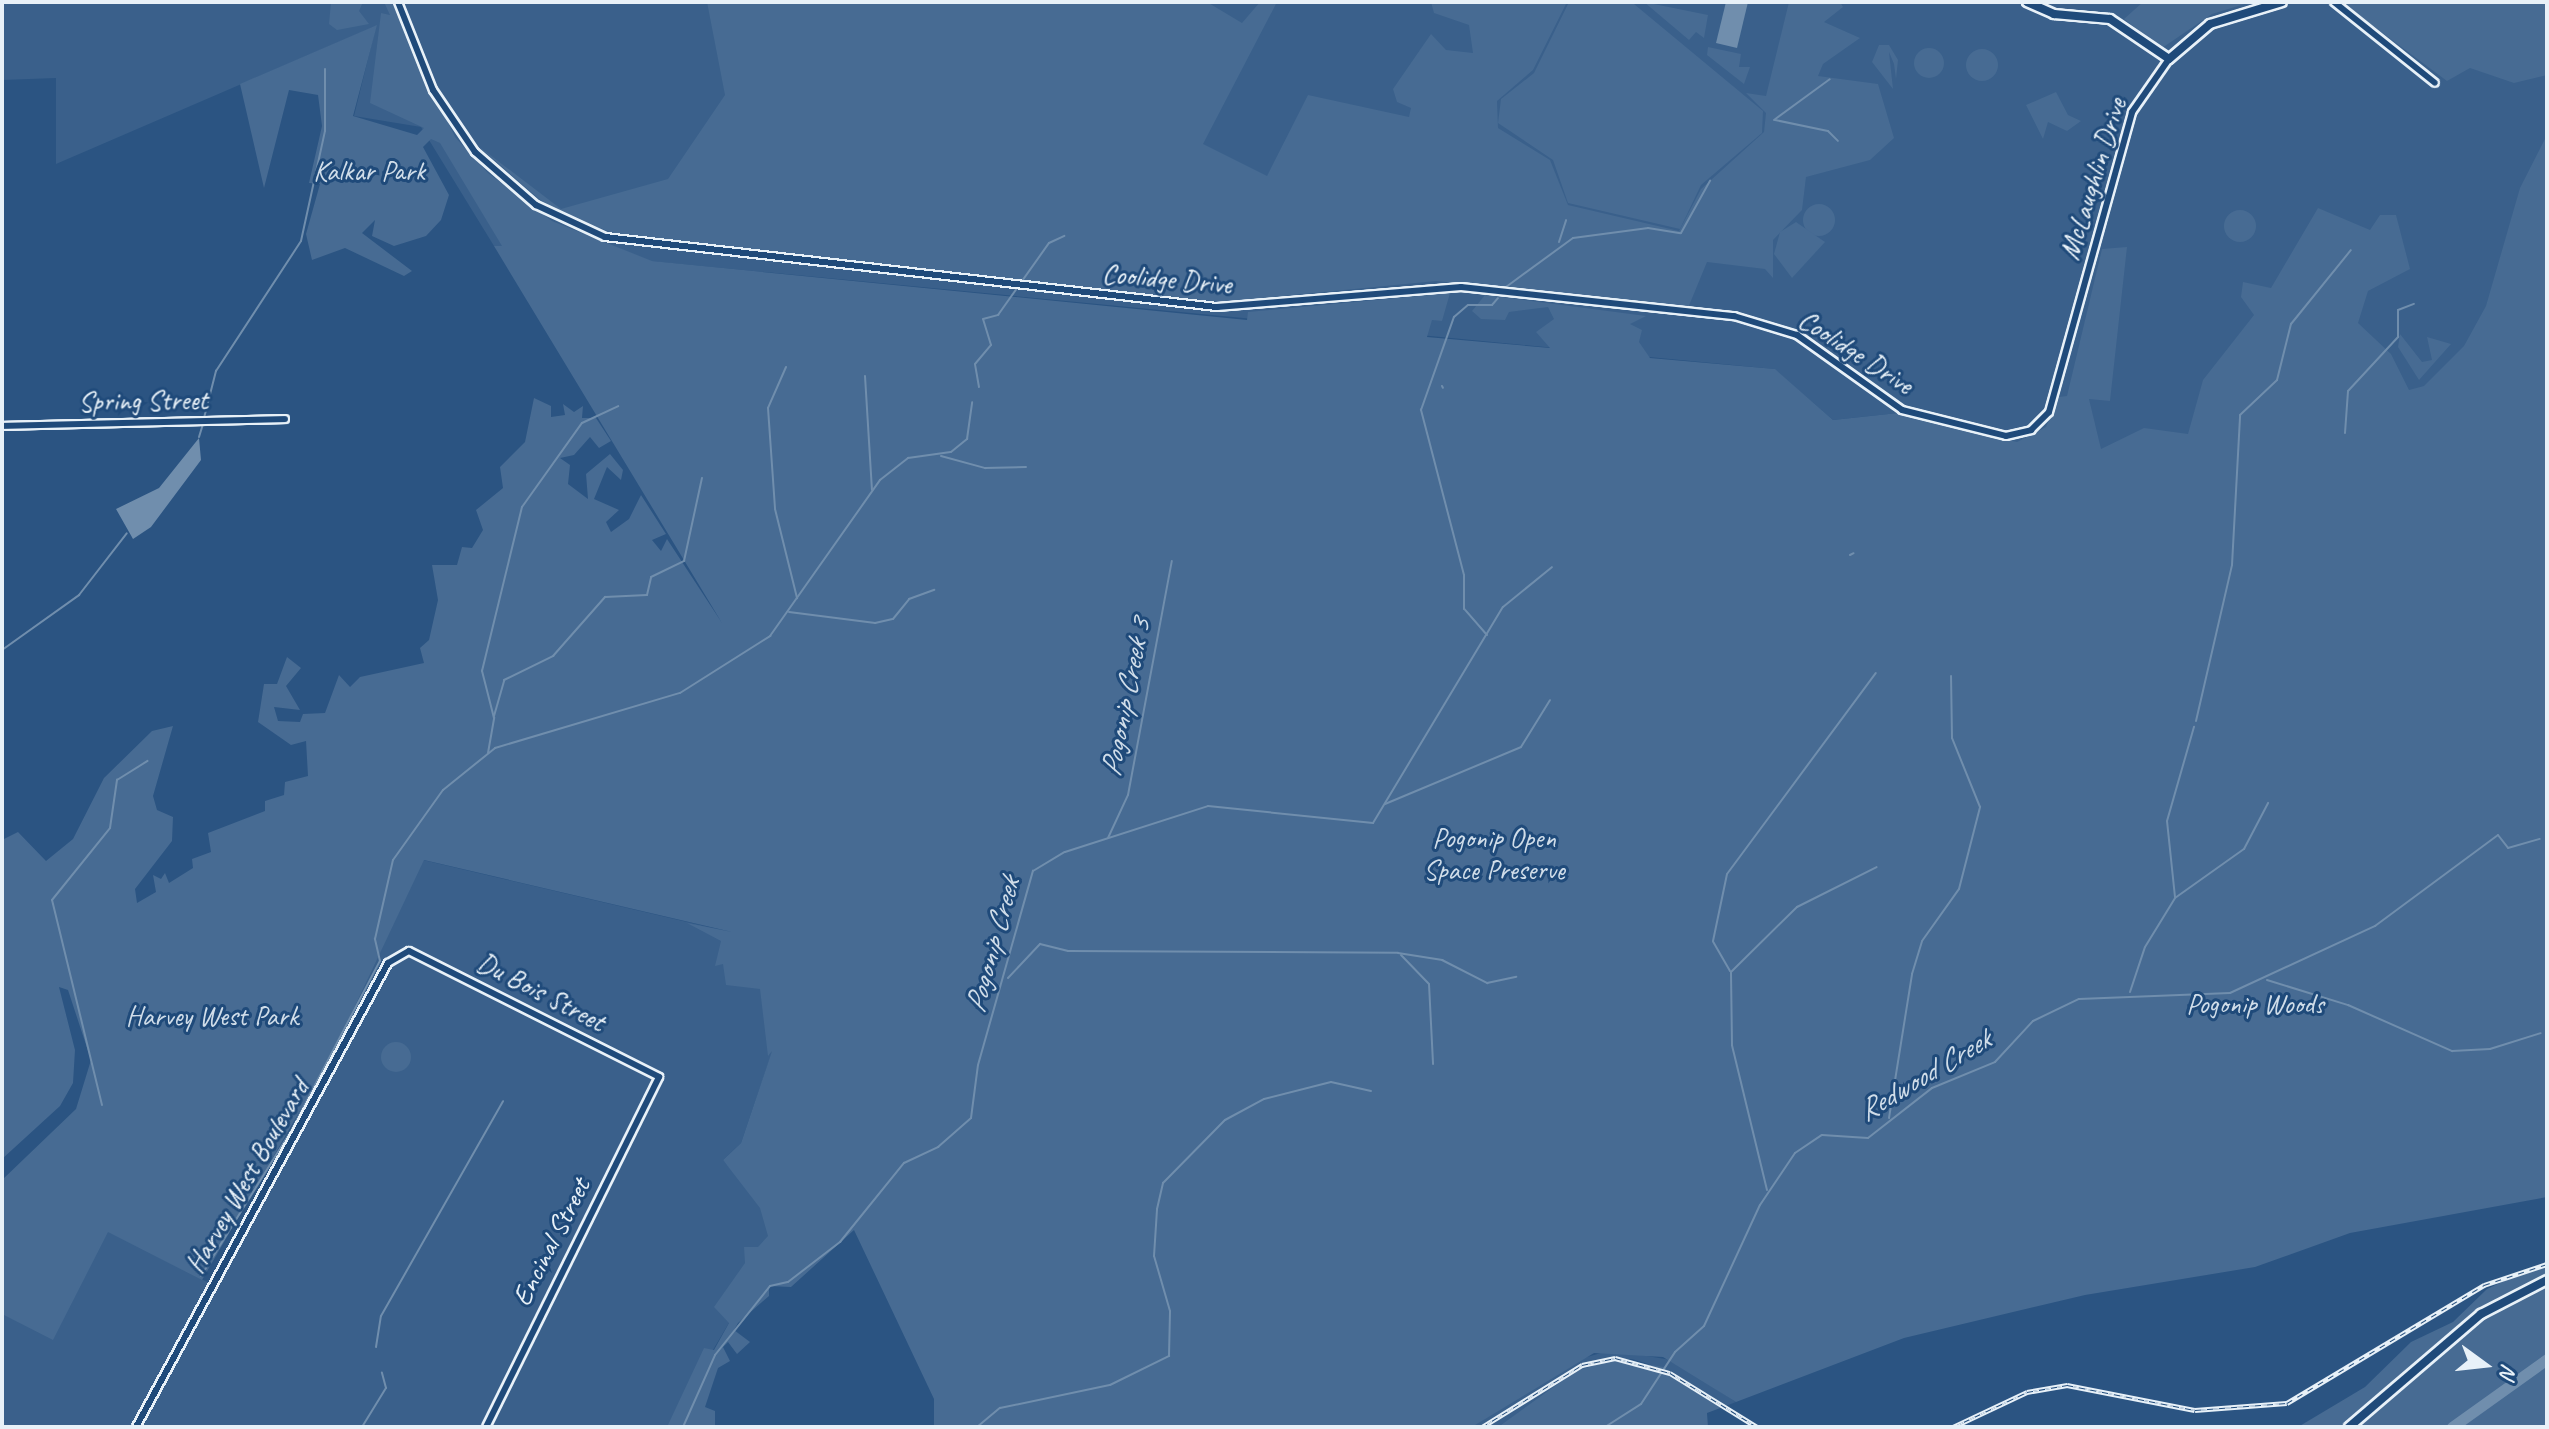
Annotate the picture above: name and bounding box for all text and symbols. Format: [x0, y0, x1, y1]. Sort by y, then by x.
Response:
street label: McLaughlin Drive [2053, 94, 2133, 264]
park label: Kalkar Park [313, 154, 425, 188]
street label: Coolidge Drive [1101, 257, 1233, 301]
street label: Coolidge Drive [1792, 302, 1920, 402]
street label: Spring Street [78, 383, 208, 419]
water label: Pogonip Creek 3 [1092, 617, 1158, 779]
park label: Pogonip Open Space Preserve [1423, 821, 1565, 887]
water label: Pogonip Creek [957, 874, 1027, 1016]
street label: Du Bois Street [471, 945, 611, 1039]
park label: Pogonip Woods [2186, 987, 2324, 1021]
park label: Harvey West Park [126, 999, 298, 1033]
water label: Redwood Creek [1851, 1021, 1997, 1129]
street label: Harvey West Boulevard [178, 1073, 316, 1279]
street label: Encinal Street [505, 1173, 597, 1311]
north arrow [2445, 1325, 2525, 1405]
text: N [2493, 1361, 2523, 1381]

